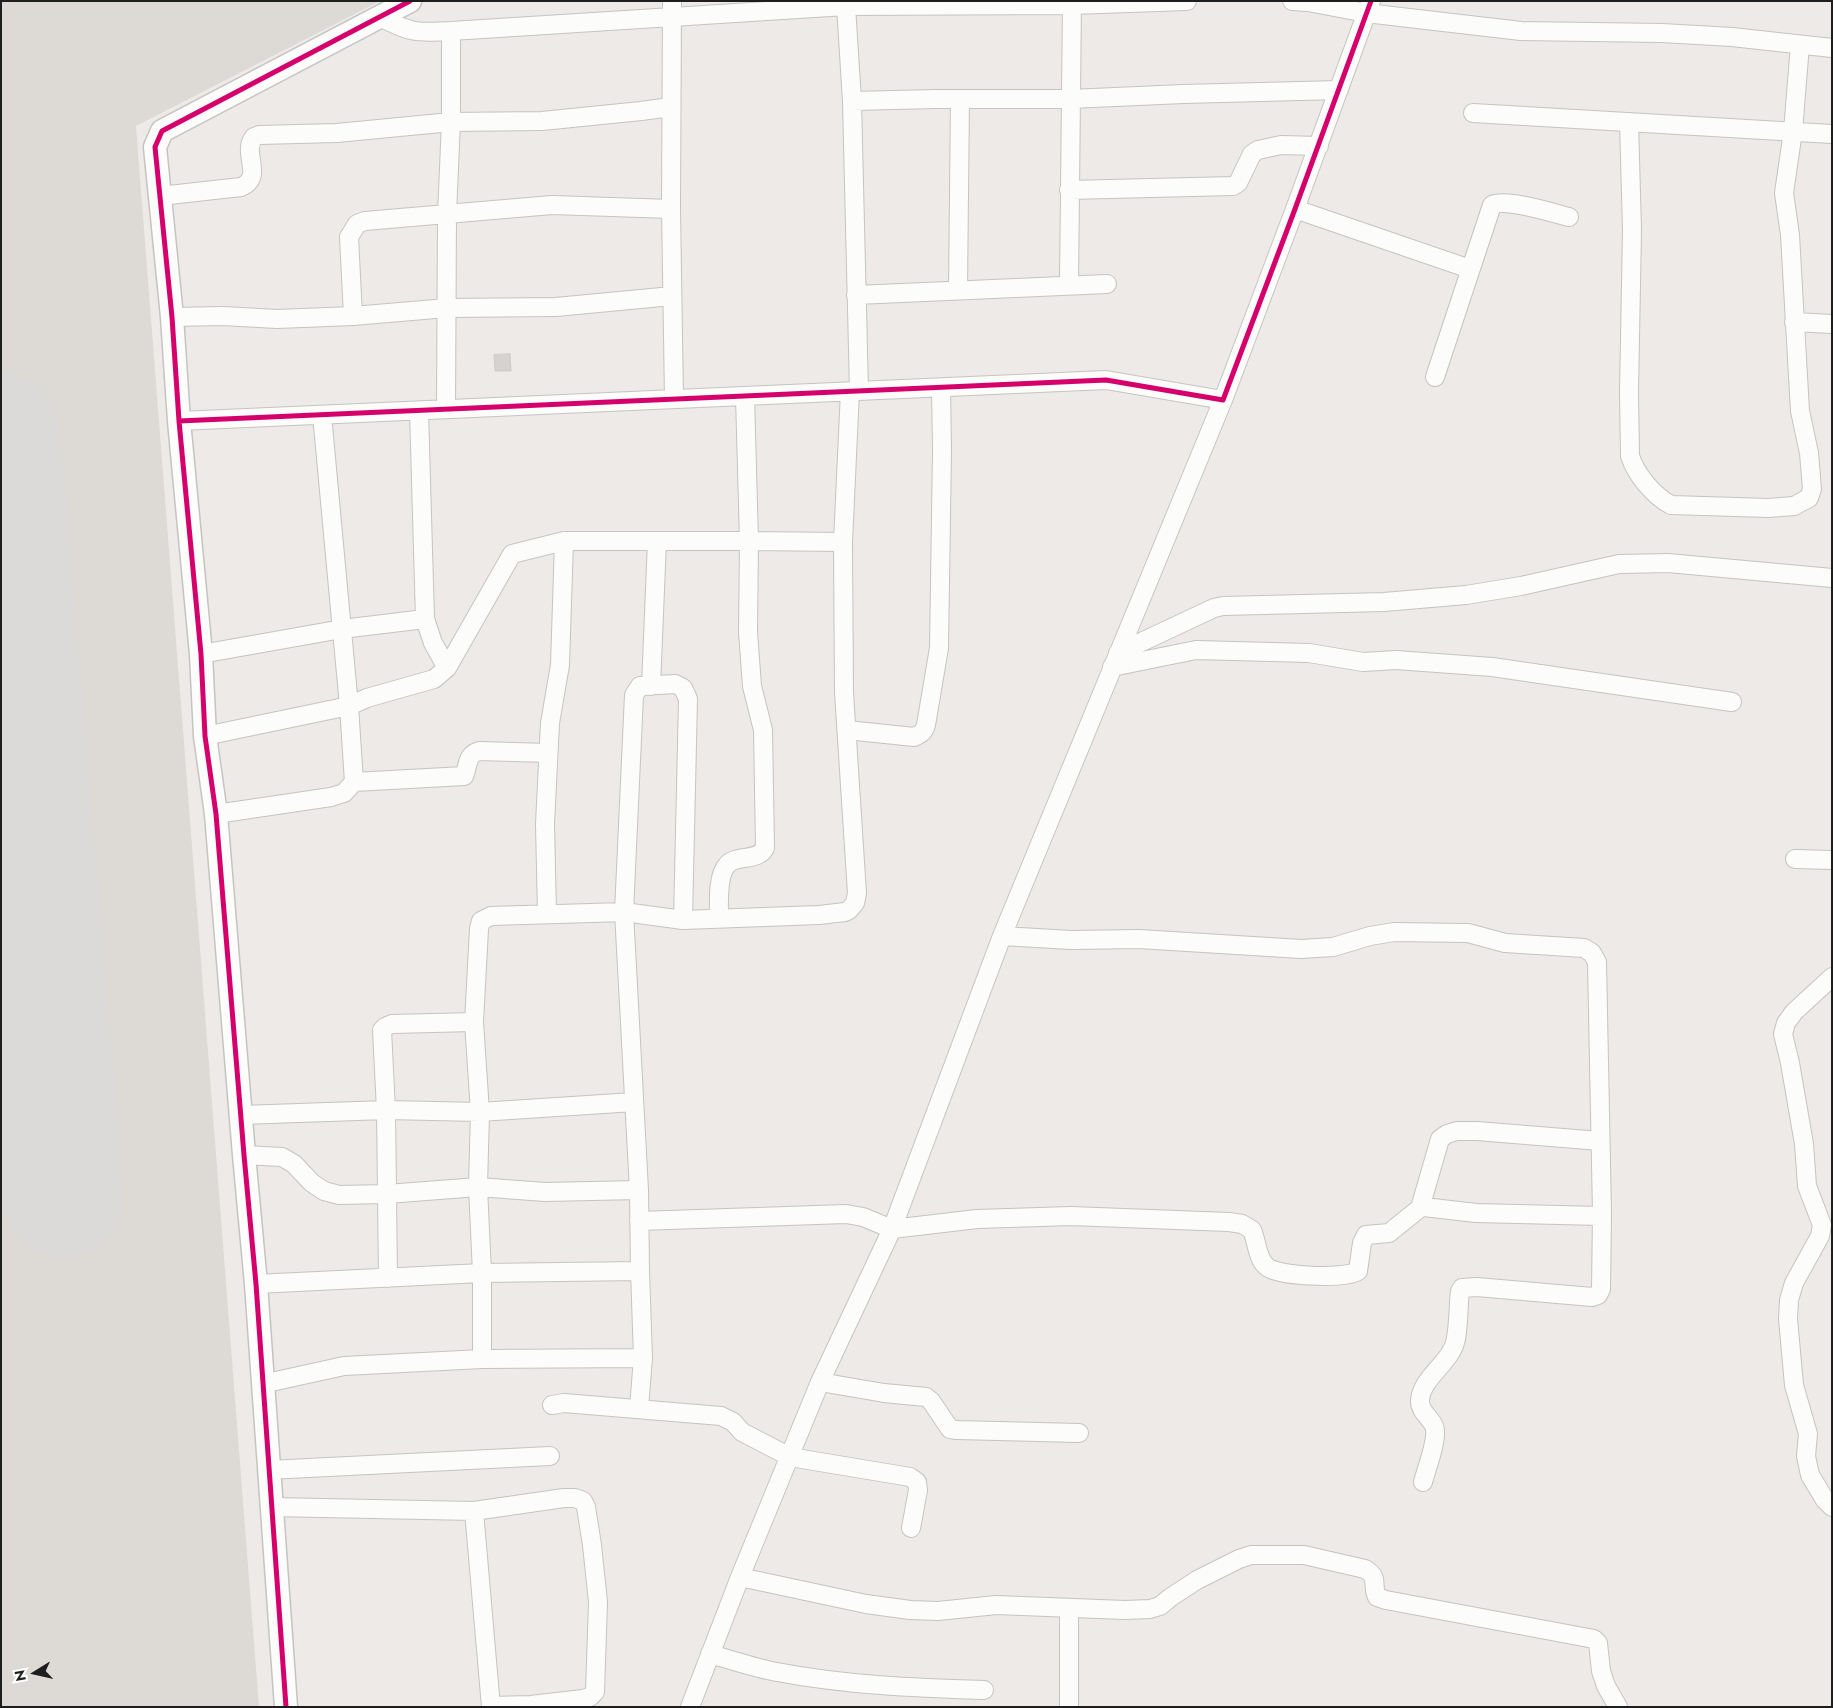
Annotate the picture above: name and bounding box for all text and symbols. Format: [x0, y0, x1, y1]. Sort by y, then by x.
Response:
north arrow [10, 1648, 60, 1698]
text: N [9, 1668, 31, 1683]

